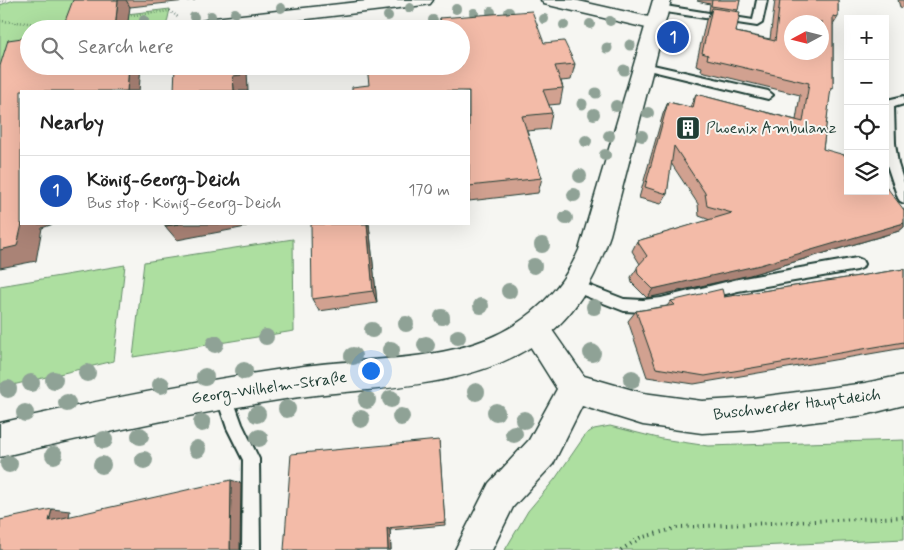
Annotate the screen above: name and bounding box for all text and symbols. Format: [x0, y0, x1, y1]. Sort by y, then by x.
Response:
north arrow [784, 15, 829, 60]
map controls [844, 15, 889, 195]
button: + [844, 15, 889, 60]
pin: 1 [657, 18, 689, 56]
search box [20, 20, 470, 75]
icon: search [38, 34, 66, 62]
text: Search here [78, 35, 174, 60]
button: − [844, 60, 889, 105]
button: locate [844, 105, 889, 150]
text: Nearby [40, 109, 104, 137]
building icon: Phoenix Ambulanz [675, 115, 701, 141]
place label: Phoenix Ambulanz [706, 118, 837, 139]
button: layers [844, 150, 889, 195]
text: König-Georg-Deich [87, 168, 240, 193]
text: 1 [52, 180, 60, 201]
text: 170 m [408, 180, 450, 201]
text: Bus stop · König-Georg-Deich [87, 193, 281, 214]
your location [358, 358, 384, 384]
street label: Georg-Wilhelm-Straße [190, 367, 348, 410]
street label: Buschwerder Hauptdeich [712, 384, 882, 426]

